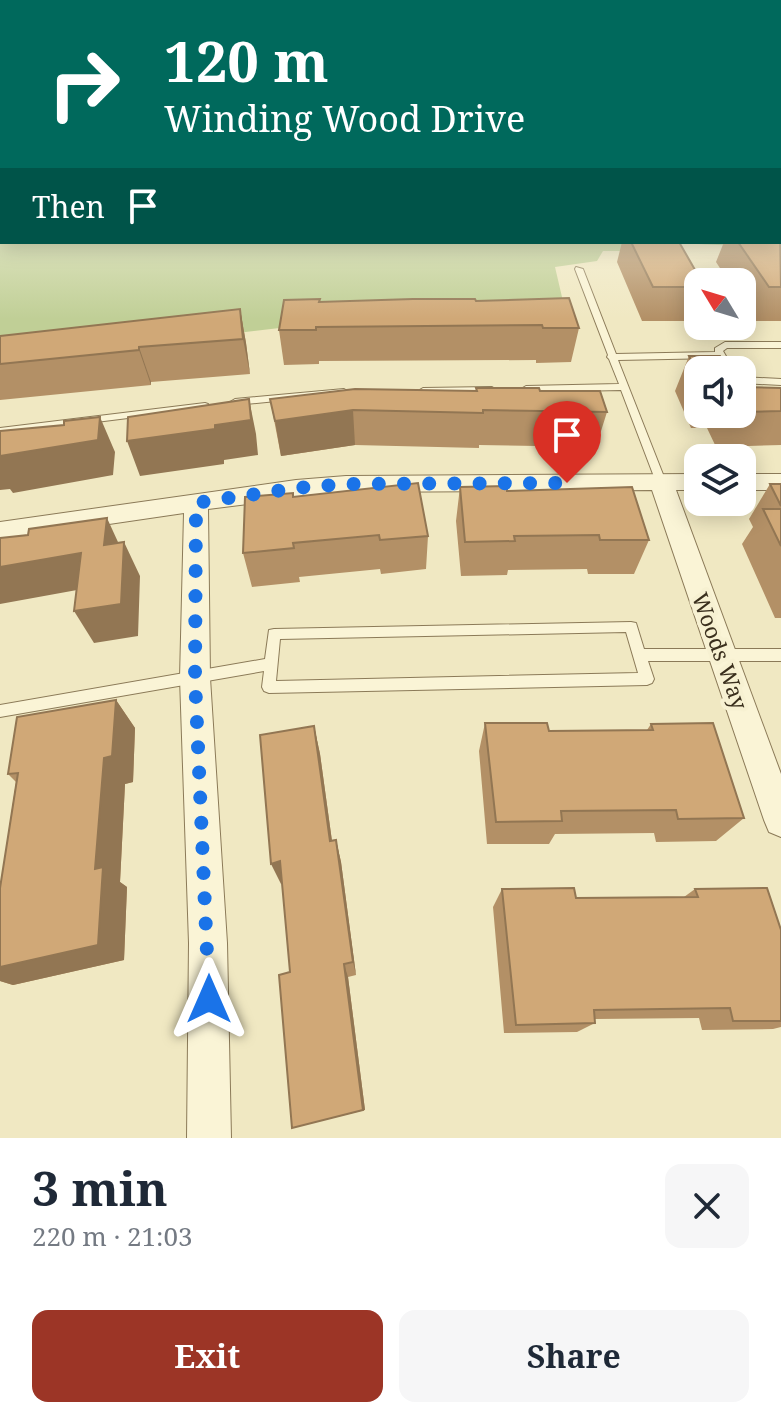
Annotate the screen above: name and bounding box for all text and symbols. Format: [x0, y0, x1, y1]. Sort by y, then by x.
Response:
text: 120 m [164, 22, 329, 98]
icon: right [32, 32, 136, 136]
text: Winding Wood Drive [164, 94, 525, 143]
icon: arrive [121, 184, 165, 228]
text: Then [32, 186, 105, 227]
north arrow [684, 268, 756, 340]
map controls [684, 268, 756, 516]
button: sound [684, 356, 756, 428]
pin [533, 401, 601, 483]
icon: arrive [545, 413, 589, 457]
button: layers [684, 444, 756, 516]
street label: Woods Way [686, 588, 756, 714]
position arrow [167, 957, 251, 1041]
text: 3 min [32, 1155, 168, 1220]
button: close [665, 1164, 749, 1248]
text: 220 m · 21:03 [32, 1218, 193, 1254]
button: Exit [32, 1310, 383, 1402]
button: Share [399, 1310, 749, 1402]

